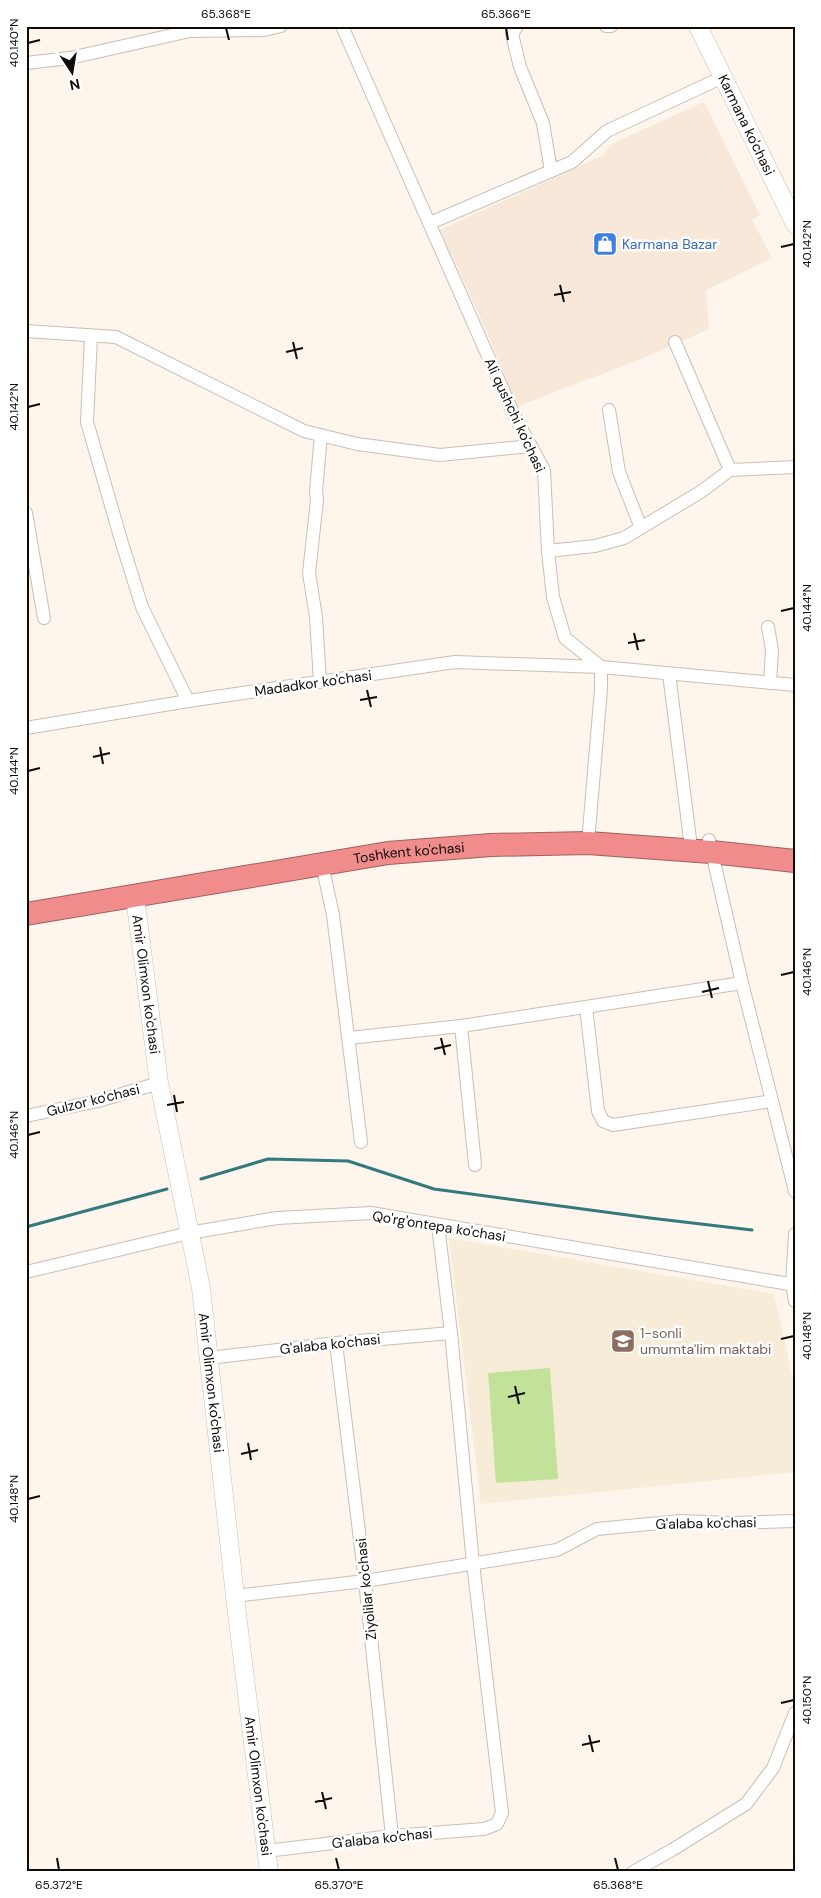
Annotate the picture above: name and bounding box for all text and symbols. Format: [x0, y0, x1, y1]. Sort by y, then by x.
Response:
text: 65.368°E [201, 6, 251, 22]
text: 65.366°E [481, 6, 531, 22]
text: 40.140°N [6, 19, 22, 67]
north arrow [48, 48, 98, 98]
street label: Karmana ko'chasi [714, 71, 779, 178]
text: N [68, 75, 82, 95]
text: 40.142°N [799, 220, 815, 268]
shop icon: Karmana Bazar [592, 231, 618, 257]
place label: Karmana Bazar [622, 235, 717, 253]
street label: Ali qushchi ko'chasi [481, 355, 549, 475]
text: 40.142°N [6, 383, 22, 431]
text: 40.144°N [799, 584, 815, 632]
street label: Madadkor ko'chasi [253, 666, 373, 700]
text: 40.144°N [6, 747, 22, 795]
street label: Toshkent ko'chasi [352, 838, 465, 868]
street label: Amir Olimxon ko'chasi [128, 913, 164, 1055]
text: 40.146°N [799, 948, 815, 996]
street label: Gulzor ko'chasi [45, 1080, 141, 1120]
text: 40.146°N [6, 1111, 22, 1159]
street label: Qo'rg'ontepa ko'chasi [371, 1207, 507, 1245]
street label: Amir Olimxon ko'chasi [195, 1312, 228, 1454]
text: 40.148°N [799, 1312, 815, 1360]
place label: 1-sonli umumta'lim maktabi [640, 1324, 771, 1358]
school or university icon: 1-sonli umumta'lim maktabi [610, 1328, 636, 1354]
street label: G'alaba ko'chasi [279, 1330, 381, 1358]
text: 40.148°N [6, 1475, 22, 1523]
street label: G'alaba ko'chasi [655, 1513, 757, 1533]
street label: Ziyolilar ko'chasi [352, 1537, 380, 1641]
text: 40.150°N [799, 1676, 815, 1724]
street label: Amir Olimxon ko'chasi [241, 1715, 276, 1857]
street label: G'alaba ko'chasi [331, 1824, 433, 1852]
text: 65.372°E [35, 1877, 83, 1893]
text: 65.370°E [314, 1877, 364, 1893]
text: 65.368°E [593, 1877, 643, 1893]

